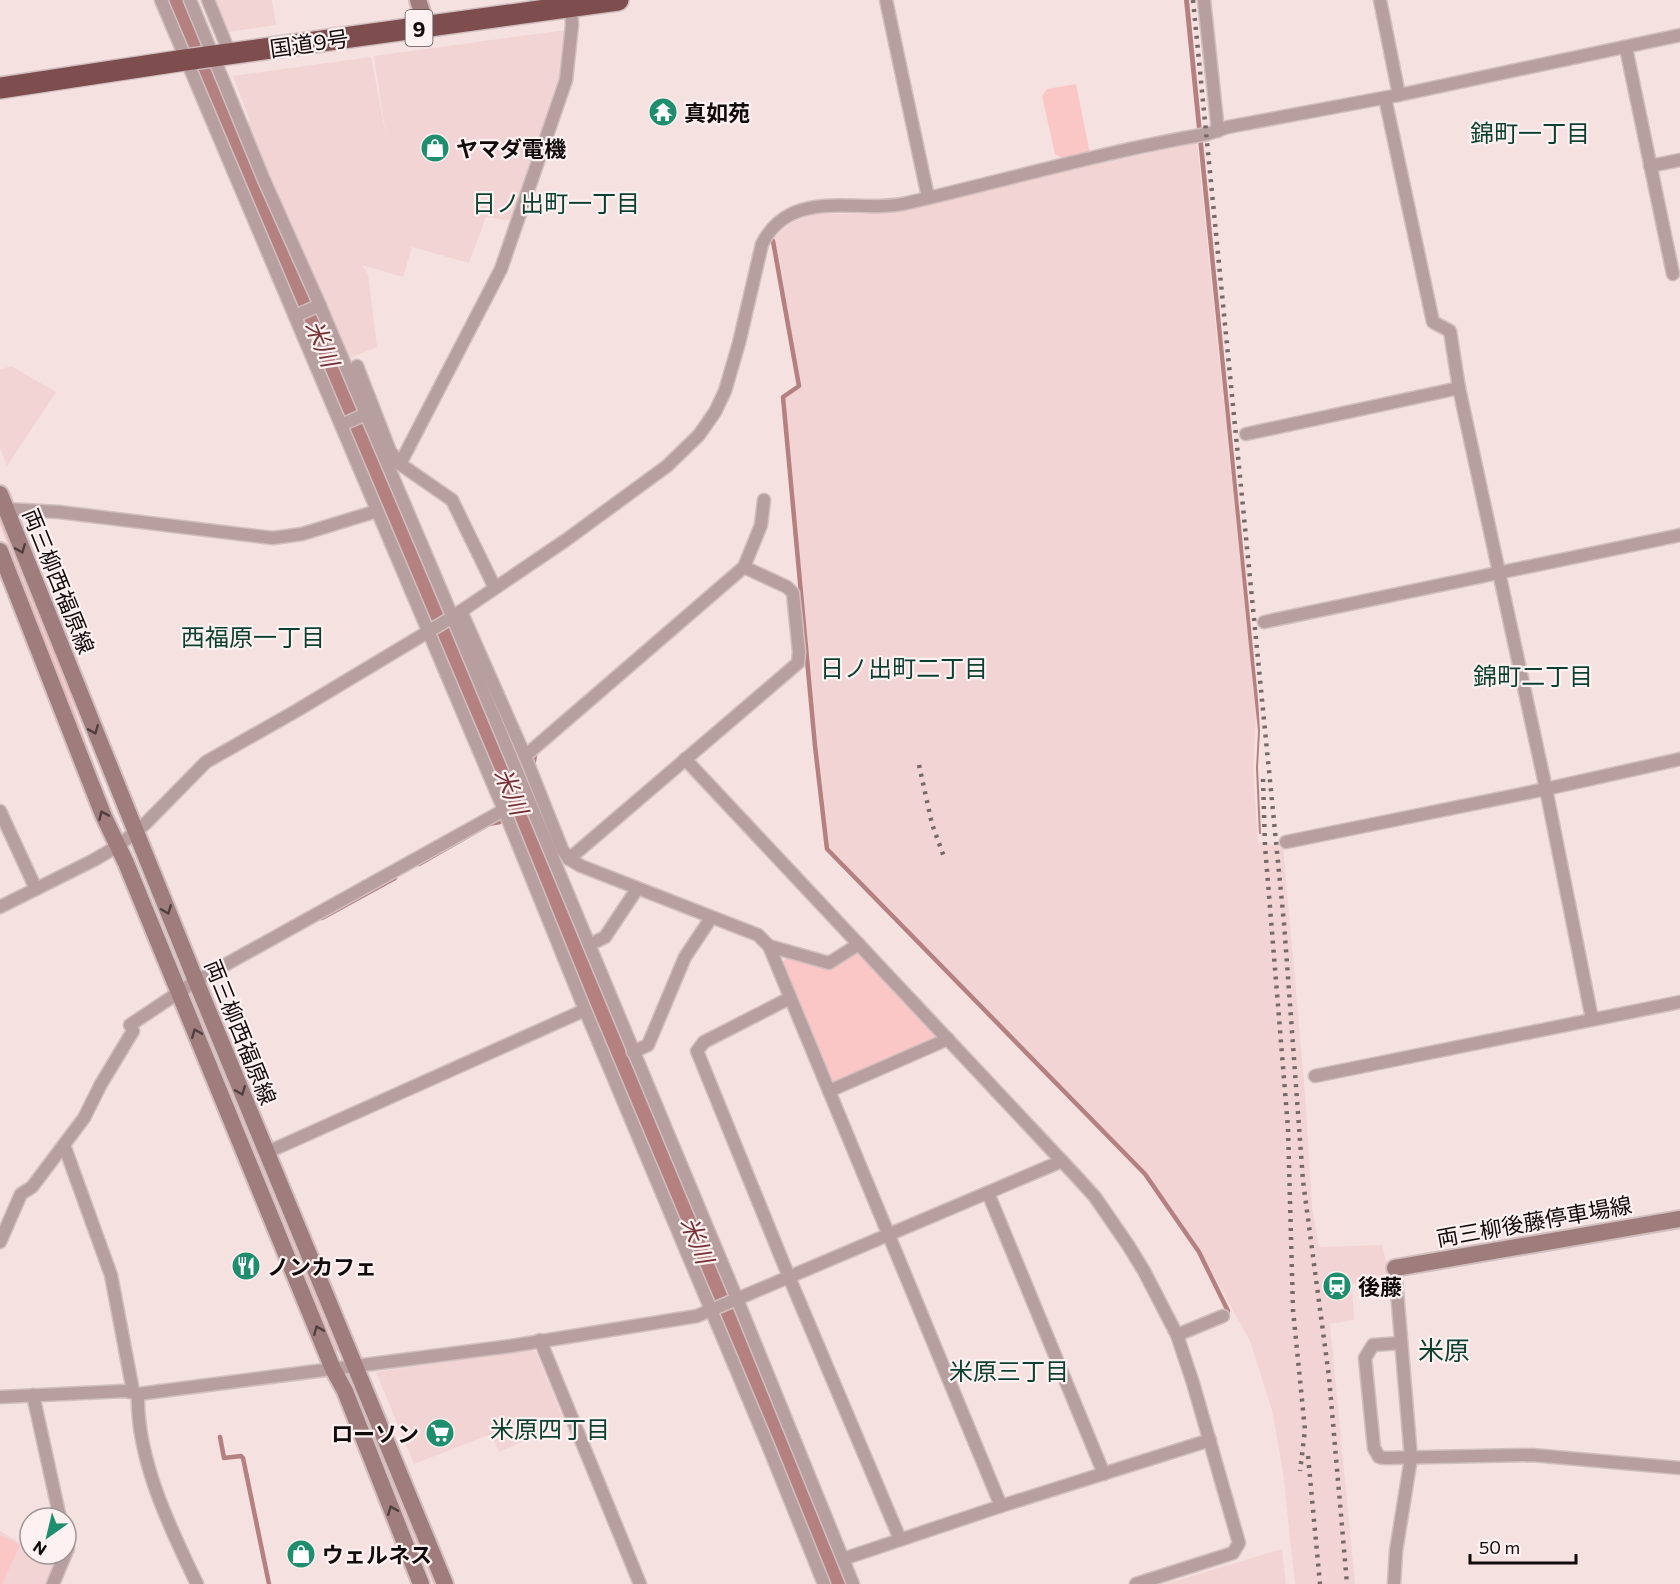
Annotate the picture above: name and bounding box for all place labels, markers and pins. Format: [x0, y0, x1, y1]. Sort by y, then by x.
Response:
temple icon: 真如苑 [647, 96, 679, 128]
place label: 真如苑 [684, 99, 750, 126]
shop icon: ヤマダ電機 [419, 132, 451, 164]
place label: ヤマダ電機 [456, 135, 566, 162]
restaurant icon: ノンカフェ [230, 1250, 262, 1282]
place label: ノンカフェ [267, 1253, 377, 1280]
station icon: 後藤 [1321, 1270, 1353, 1302]
place label: 後藤 [1358, 1273, 1402, 1300]
supermarket icon: ローソン [424, 1417, 456, 1449]
place label: ローソン [331, 1420, 419, 1447]
shop icon: ウェルネス [285, 1538, 317, 1570]
place label: ウェルネス [322, 1541, 432, 1568]

